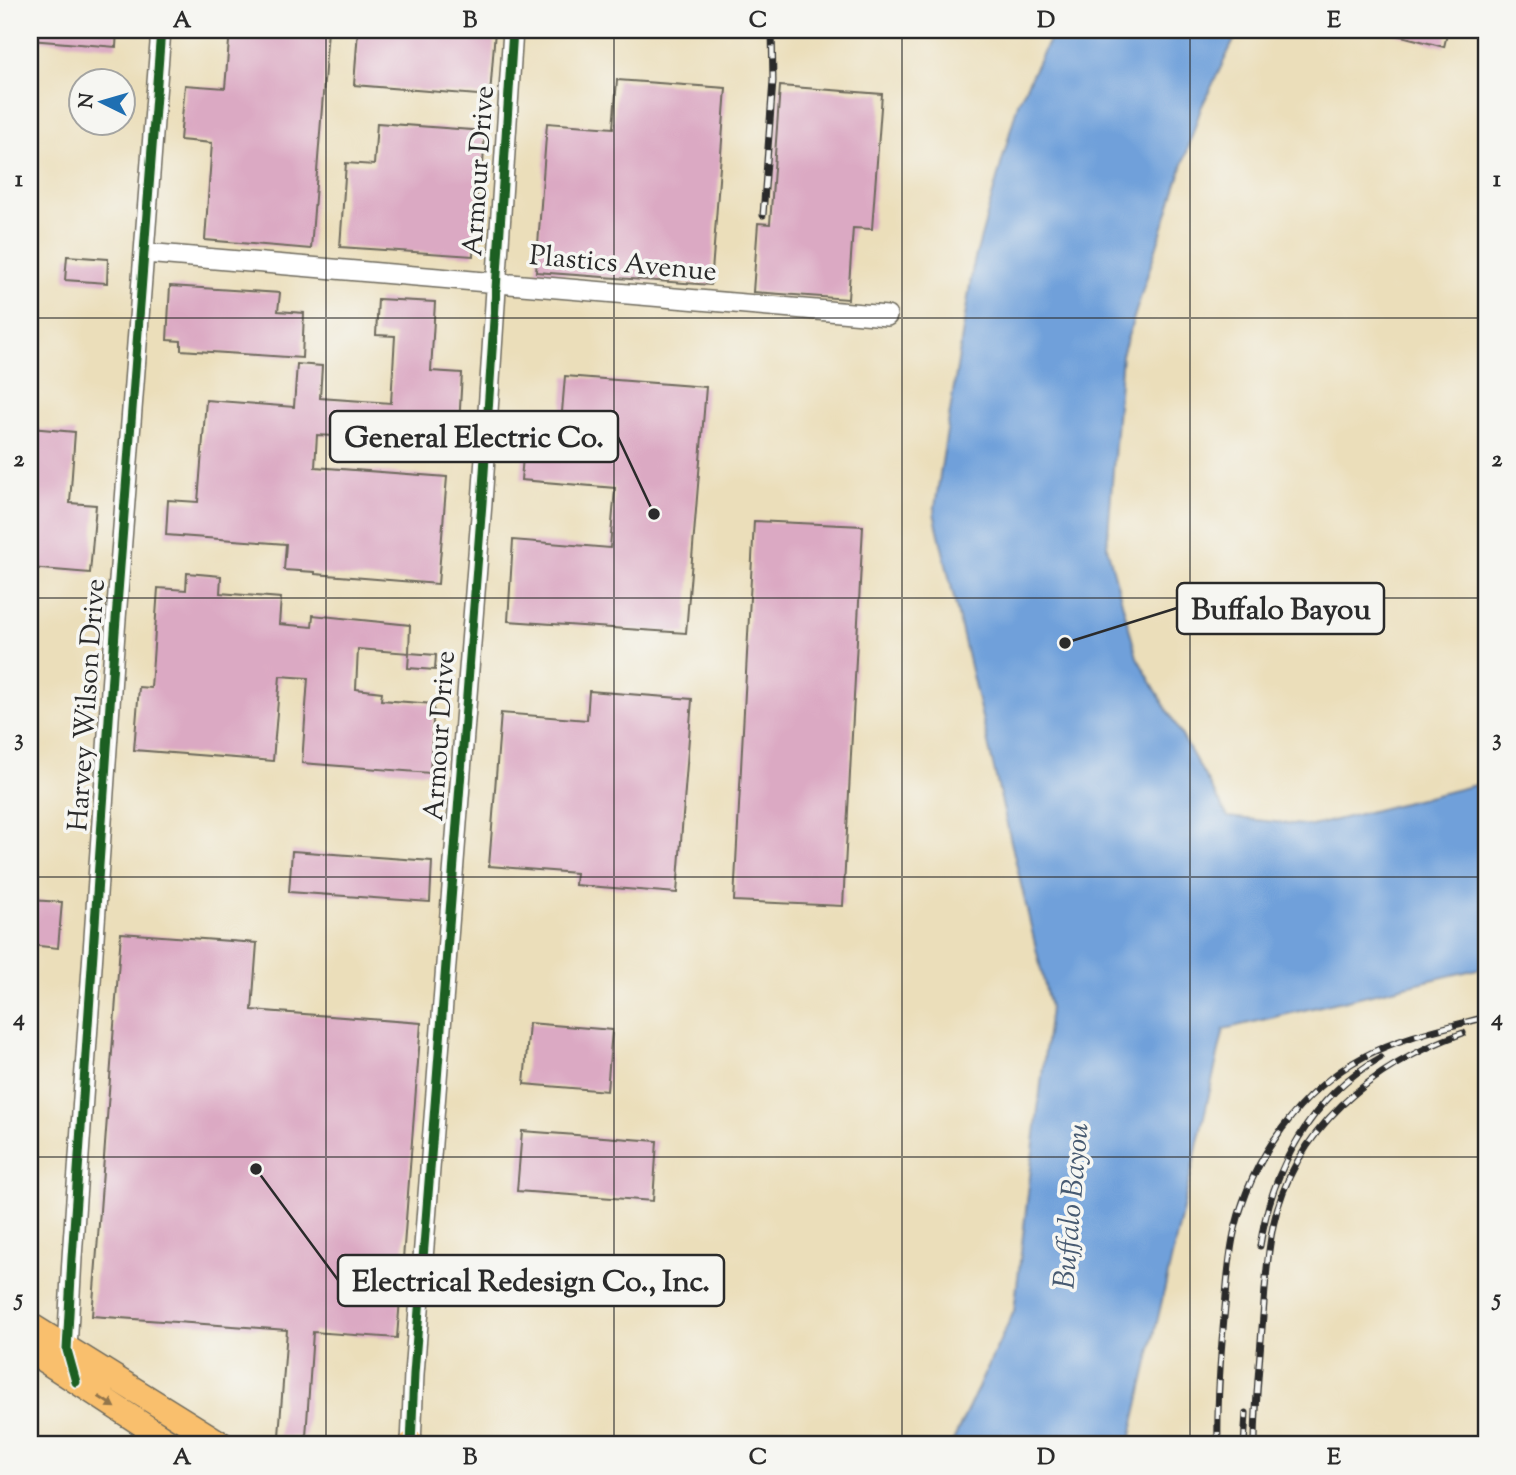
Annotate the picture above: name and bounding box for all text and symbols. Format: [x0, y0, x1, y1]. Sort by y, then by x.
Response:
text: A [173, 5, 192, 38]
text: B [463, 5, 478, 38]
text: C [749, 5, 767, 38]
text: D [1037, 5, 1055, 38]
text: E [1327, 5, 1341, 38]
north arrow [66, 66, 136, 136]
street label: Armour Drive [454, 84, 506, 258]
text: N [73, 92, 102, 109]
text: 1 [15, 164, 23, 197]
text: 1 [1493, 164, 1501, 197]
street label: Plastics Avenue [528, 237, 718, 293]
callout: General Electric Co. [330, 411, 618, 462]
text: General Electric Co. [344, 418, 604, 461]
text: 2 [14, 444, 25, 477]
text: 2 [1492, 444, 1503, 477]
street label: Harvey Wilson Drive [59, 577, 117, 833]
callout: Buffalo Bayou [1177, 583, 1384, 634]
text: Buffalo Bayou [1191, 590, 1371, 633]
street label: Armour Drive [415, 649, 467, 823]
text: 3 [14, 723, 24, 756]
text: 3 [1492, 723, 1502, 756]
text: 4 [12, 1003, 25, 1036]
text: 4 [1490, 1003, 1503, 1036]
water label: Buffalo Bayou [1044, 1121, 1102, 1291]
callout: Electrical Redesign Co., Inc. [338, 1255, 724, 1306]
text: Electrical Redesign Co., Inc. [352, 1262, 710, 1305]
text: 5 [13, 1283, 23, 1316]
text: 5 [1491, 1283, 1501, 1316]
one-way arrow [98, 1395, 117, 1408]
text: A [173, 1442, 192, 1475]
text: B [463, 1442, 478, 1475]
text: C [749, 1442, 767, 1475]
text: D [1037, 1442, 1055, 1475]
text: E [1327, 1442, 1341, 1475]

